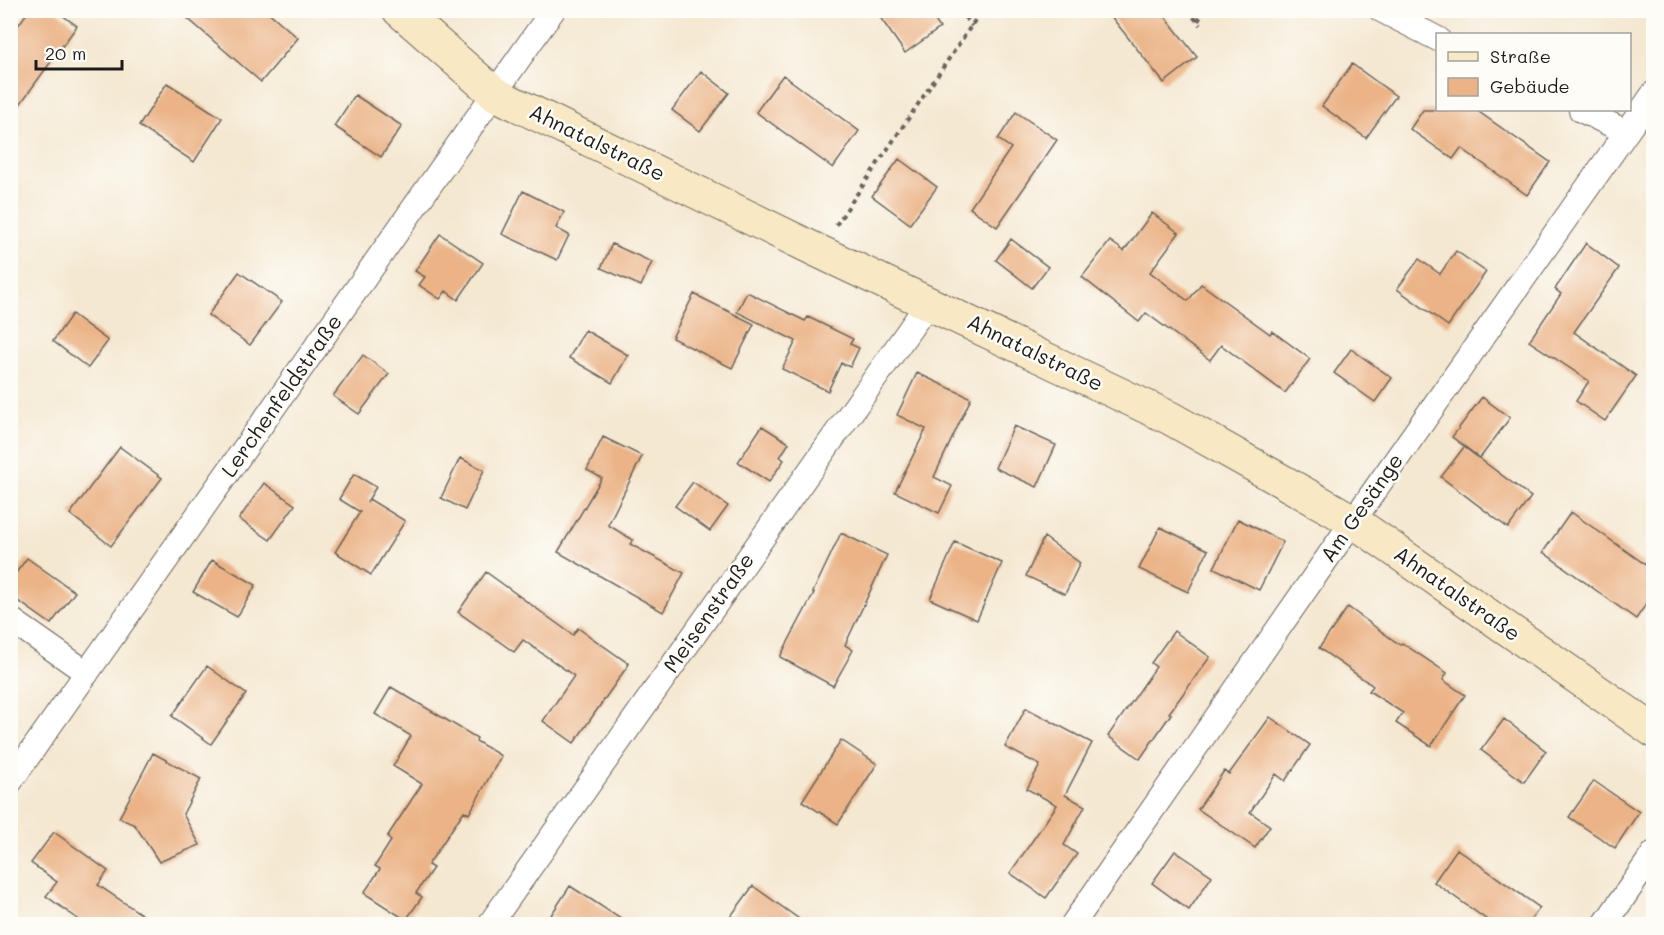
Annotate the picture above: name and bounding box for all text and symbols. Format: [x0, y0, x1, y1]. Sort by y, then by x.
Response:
scale bar [36, 33, 122, 71]
legend [1436, 33, 1631, 111]
text: 20 m [45, 41, 86, 65]
text: Straße [1490, 44, 1551, 68]
text: Gebäude [1490, 74, 1570, 98]
street label: Ahnatalstraße [525, 97, 670, 186]
street label: Ahnatalstraße [963, 307, 1108, 396]
street label: Lerchenfeldstraße [214, 309, 347, 482]
street label: Am Gesänge [1313, 448, 1408, 567]
street label: Ahnatalstraße [1389, 539, 1526, 646]
street label: Meisenstraße [656, 547, 759, 677]

